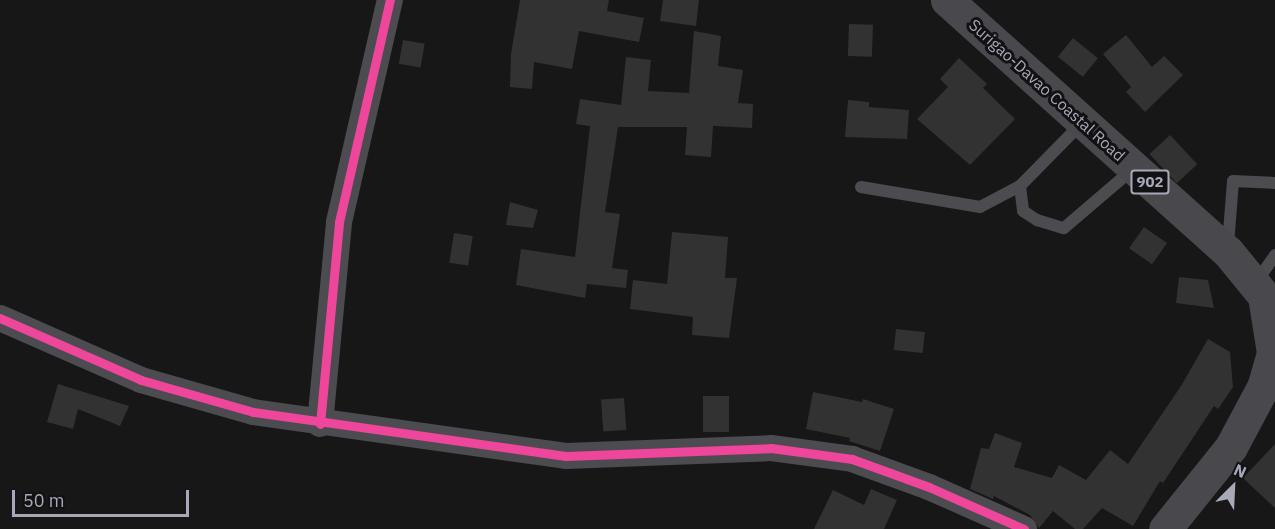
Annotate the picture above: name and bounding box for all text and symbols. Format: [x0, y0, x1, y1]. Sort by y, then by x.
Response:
street label: Surigao-Davao Coastal Road [965, 15, 1129, 165]
road number: 902 [1130, 170, 1170, 194]
north arrow [1203, 457, 1263, 517]
text: N [1231, 459, 1250, 482]
scale bar [15, 478, 192, 516]
text: 50 m [23, 489, 65, 512]

